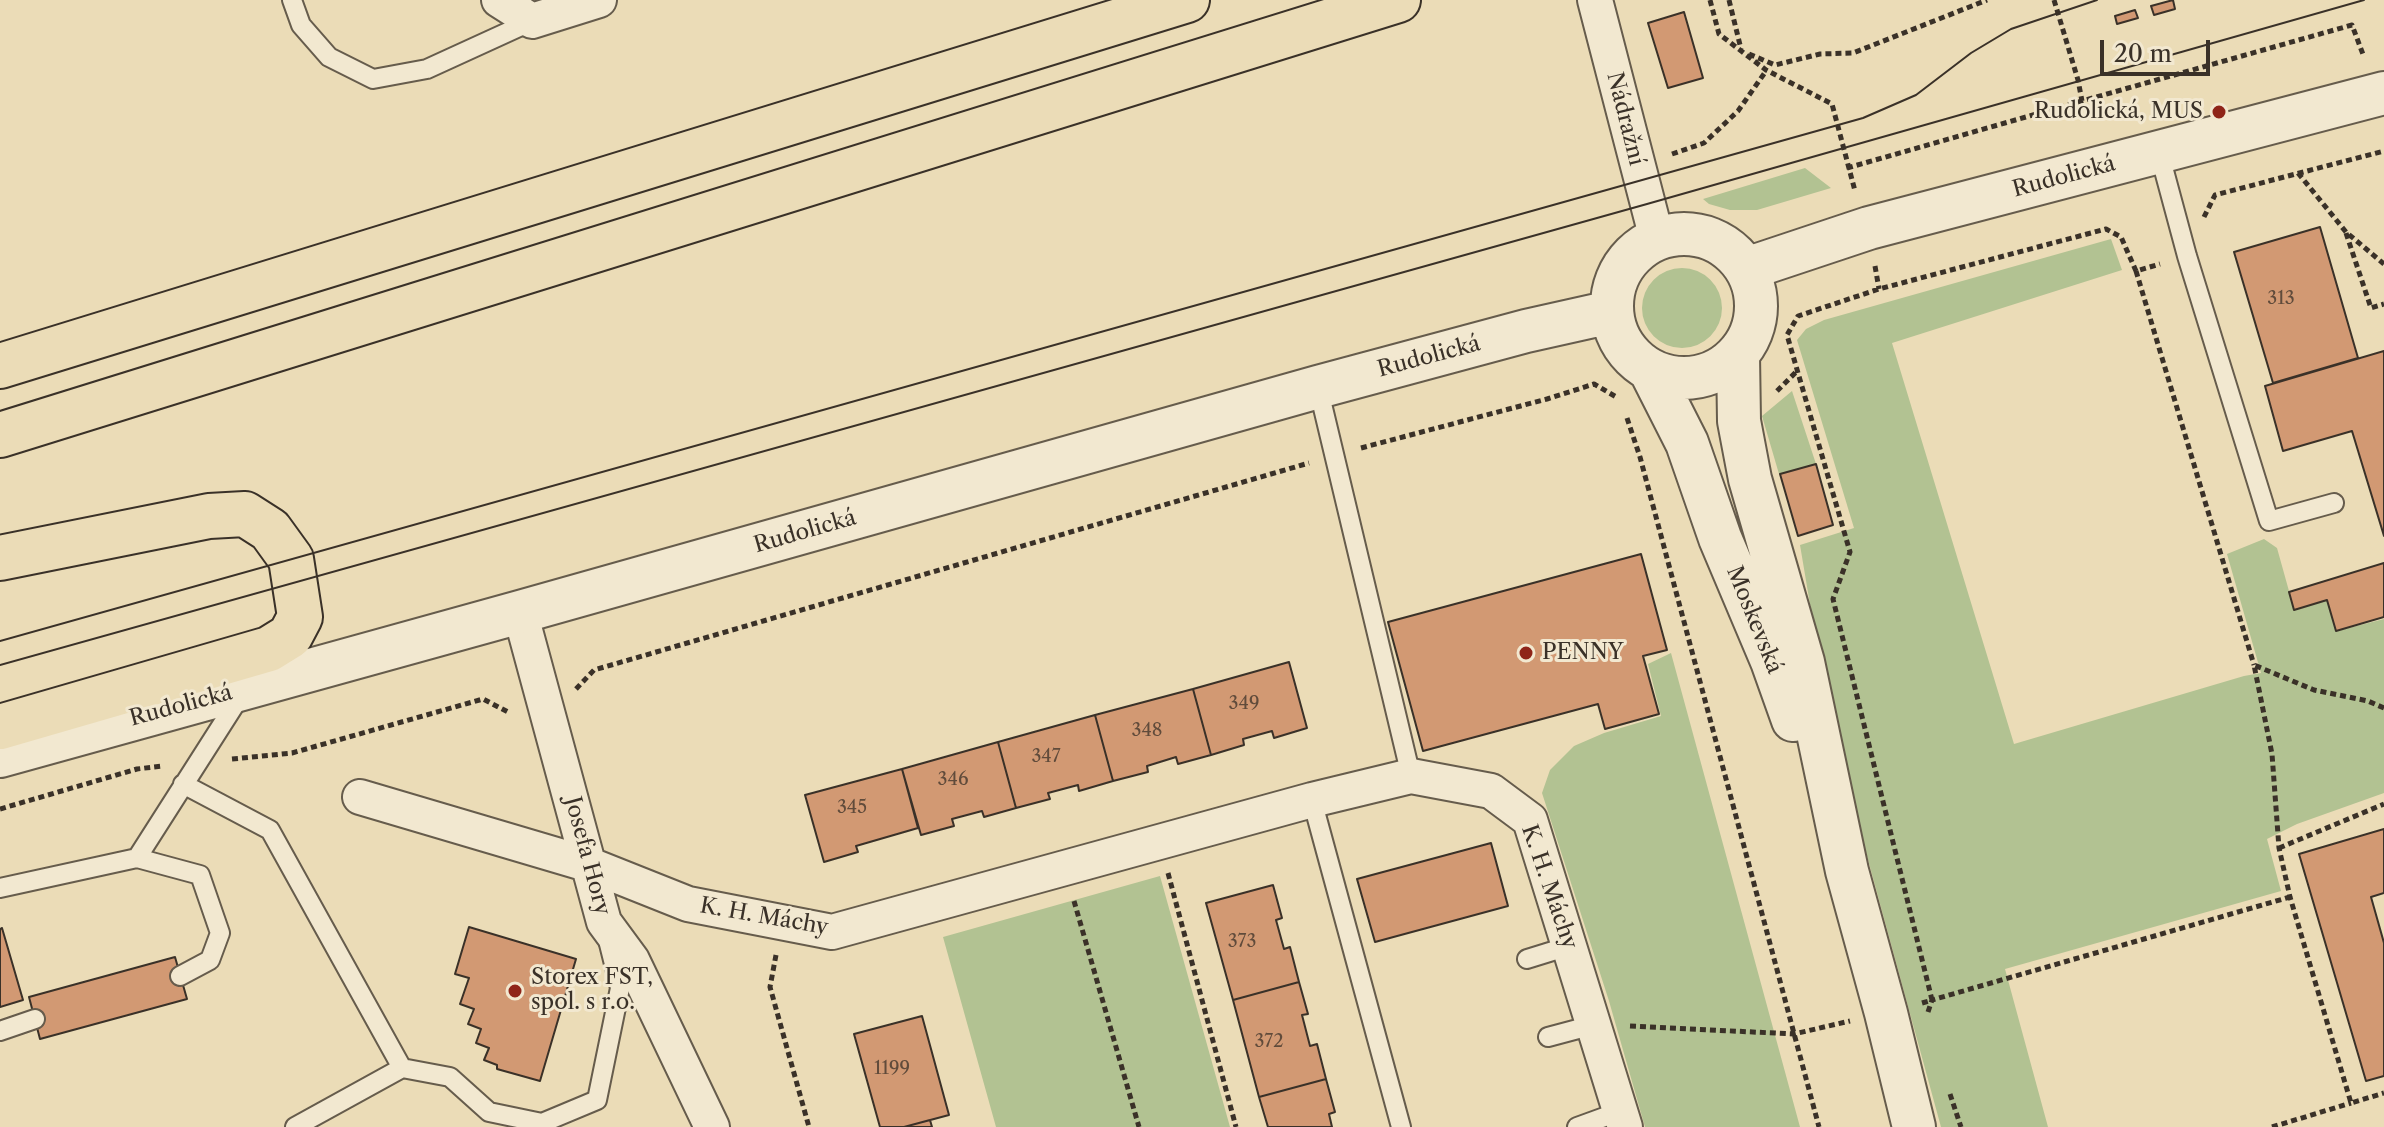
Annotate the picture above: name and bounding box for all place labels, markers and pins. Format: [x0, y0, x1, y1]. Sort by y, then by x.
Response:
place label: Rudolická, MUS [2034, 99, 2203, 125]
marker: Rudolická, MUS [2210, 103, 2228, 121]
place label: PENNY [1542, 640, 1623, 666]
marker: PENNY [1517, 644, 1535, 662]
place label: Storex FST, spol. s r.o. [531, 965, 653, 1016]
marker: Storex FST, spol. s r.o. [506, 982, 524, 1000]

